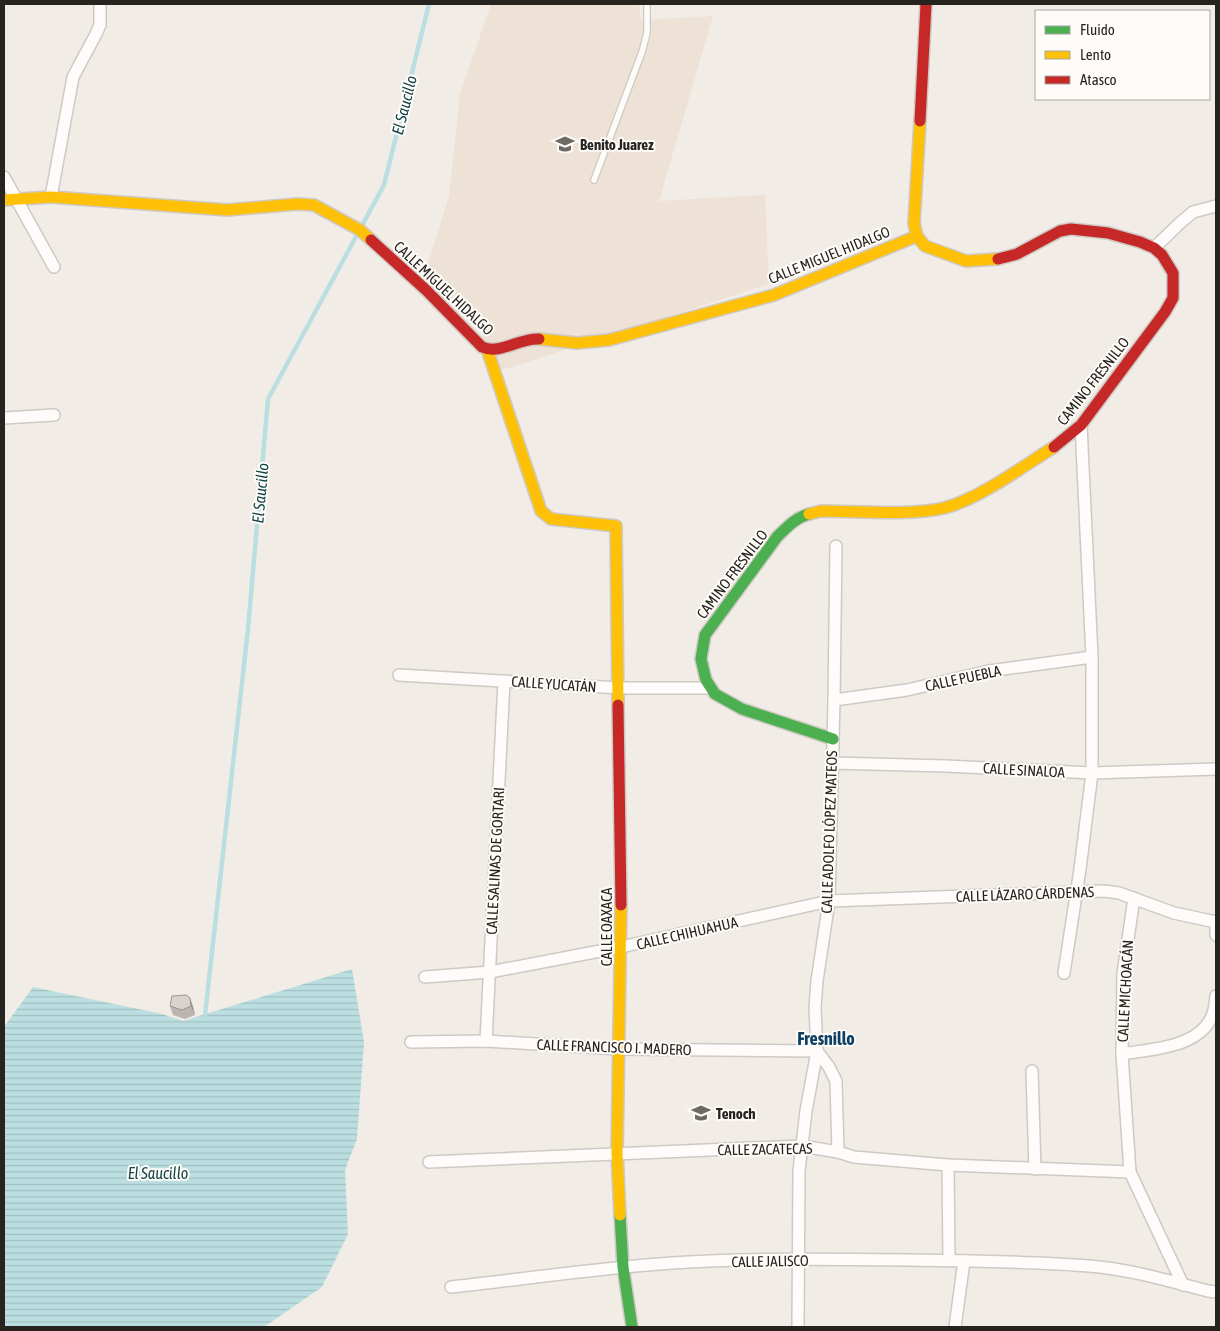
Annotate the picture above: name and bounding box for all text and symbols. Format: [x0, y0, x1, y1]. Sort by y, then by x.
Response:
legend [1035, 10, 1210, 100]
text: Fluido [1080, 21, 1115, 38]
text: Lento [1080, 46, 1111, 63]
text: Atasco [1080, 71, 1117, 88]
water label: El Saucillo [388, 73, 420, 137]
school or university icon: Benito Juarez [554, 133, 576, 155]
place label: Benito Juarez [580, 136, 654, 153]
street label: CALLE MIGUEL HIDALGO [766, 223, 892, 287]
street label: CALLE MIGUEL HIDALGO [391, 238, 497, 339]
street label: CAMINO FRESNILLO [1053, 334, 1133, 428]
water label: El Saucillo [248, 462, 272, 524]
street label: CAMINO FRESNILLO [693, 526, 771, 622]
street label: CALLE PUEBLA [924, 662, 1003, 694]
street label: CALLE YUCATÁN [511, 673, 597, 695]
street label: CALLE ADOLFO LÓPEZ MATEOS [818, 750, 840, 914]
street label: CALLE SINALOA [983, 759, 1066, 781]
street label: CALLE SALINAS DE GORTARI [483, 787, 507, 935]
street label: CALLE LÁZARO CÁRDENAS [956, 883, 1094, 905]
street label: CALLE OAXACA [598, 887, 615, 966]
street label: CALLE CHIHUAHUA [635, 913, 740, 953]
street label: CALLE MICHOACÁN [1114, 939, 1136, 1043]
district label: Fresnillo [797, 1028, 855, 1049]
street label: CALLE FRANCISCO I. MADERO [536, 1036, 692, 1058]
school or university icon: Tenoch [690, 1102, 712, 1124]
place label: Tenoch [716, 1105, 756, 1122]
street label: CALLE ZACATECAS [717, 1140, 813, 1158]
water label: El Saucillo [128, 1164, 188, 1182]
street label: CALLE JALISCO [731, 1252, 809, 1270]

